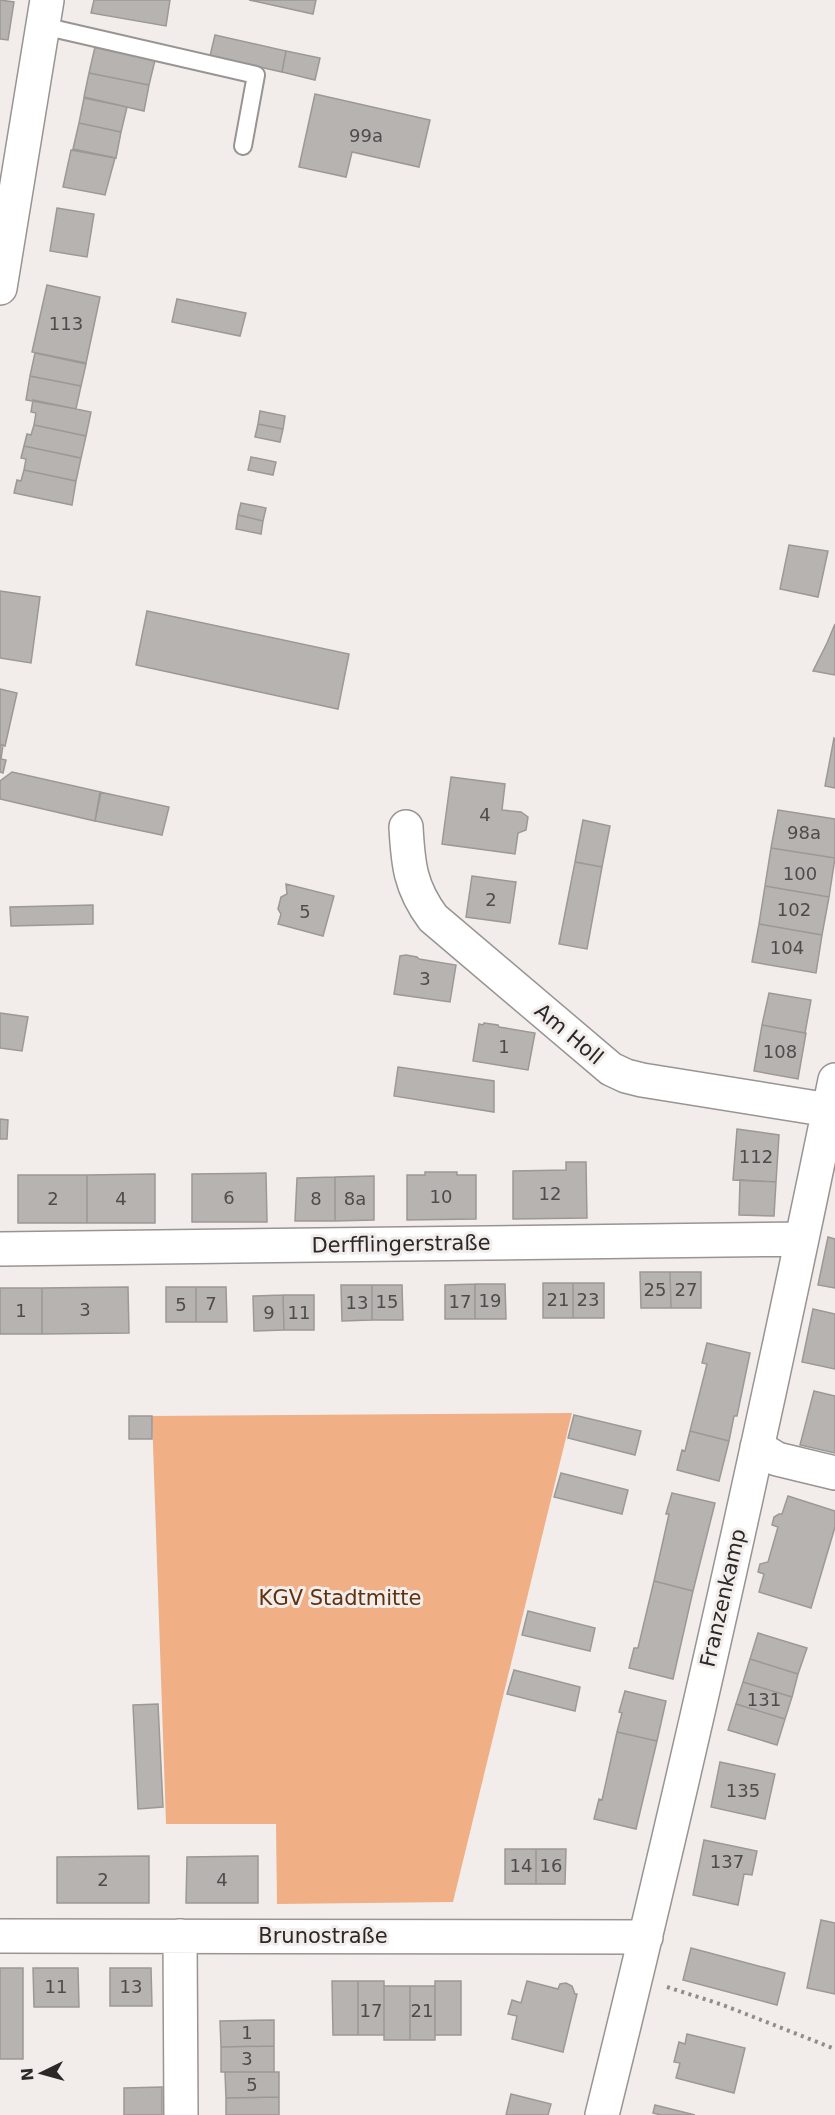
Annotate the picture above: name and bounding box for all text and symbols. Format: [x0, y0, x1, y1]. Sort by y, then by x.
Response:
house number: 99a [349, 125, 383, 146]
house number: 113 [49, 313, 83, 334]
house number: 4 [479, 804, 491, 825]
house number: 98a [787, 822, 821, 843]
house number: 100 [783, 863, 817, 884]
house number: 2 [485, 889, 497, 910]
house number: 102 [777, 899, 811, 920]
house number: 5 [299, 901, 311, 922]
house number: 104 [770, 937, 804, 958]
house number: 3 [419, 968, 431, 989]
street label: Am Holl [530, 999, 608, 1069]
house number: 1 [498, 1036, 510, 1057]
house number: 108 [763, 1041, 797, 1062]
house number: 112 [739, 1146, 773, 1167]
house number: 12 [539, 1183, 561, 1204]
house number: 10 [430, 1186, 452, 1207]
house number: 6 [223, 1187, 235, 1208]
house number: 2 [47, 1188, 59, 1209]
house number: 4 [115, 1188, 127, 1209]
house number: 8 [310, 1188, 322, 1209]
house number: 8a [344, 1188, 366, 1209]
street label: Derfflingerstraße [311, 1230, 491, 1258]
house number: 25 [644, 1279, 666, 1300]
house number: 27 [675, 1279, 697, 1300]
house number: 21 [547, 1289, 569, 1310]
house number: 23 [577, 1289, 599, 1310]
house number: 19 [479, 1290, 501, 1311]
house number: 15 [376, 1291, 398, 1312]
house number: 17 [449, 1291, 471, 1312]
house number: 13 [346, 1292, 368, 1313]
house number: 7 [205, 1293, 217, 1314]
house number: 5 [175, 1294, 187, 1315]
house number: 3 [79, 1299, 91, 1320]
house number: 1 [15, 1300, 27, 1321]
house number: 9 [263, 1302, 275, 1323]
house number: 11 [288, 1302, 310, 1323]
street label: Franzenkamp [695, 1527, 751, 1669]
park label: KGV Stadtmitte [259, 1586, 421, 1610]
house number: 131 [747, 1689, 781, 1710]
house number: 135 [726, 1780, 760, 1801]
house number: 137 [710, 1851, 744, 1872]
house number: 14 [510, 1855, 532, 1876]
house number: 16 [540, 1855, 562, 1876]
house number: 2 [97, 1869, 109, 1890]
house number: 4 [216, 1869, 228, 1890]
street label: Brunostraße [258, 1924, 388, 1948]
house number: 11 [45, 1976, 67, 1997]
house number: 13 [120, 1976, 142, 1997]
house number: 17 [360, 2000, 382, 2021]
house number: 21 [411, 2000, 433, 2021]
house number: 1 [241, 2022, 253, 2043]
north arrow [12, 2043, 72, 2103]
house number: 3 [241, 2048, 253, 2069]
text: N [18, 2067, 38, 2082]
house number: 5 [246, 2074, 258, 2095]

